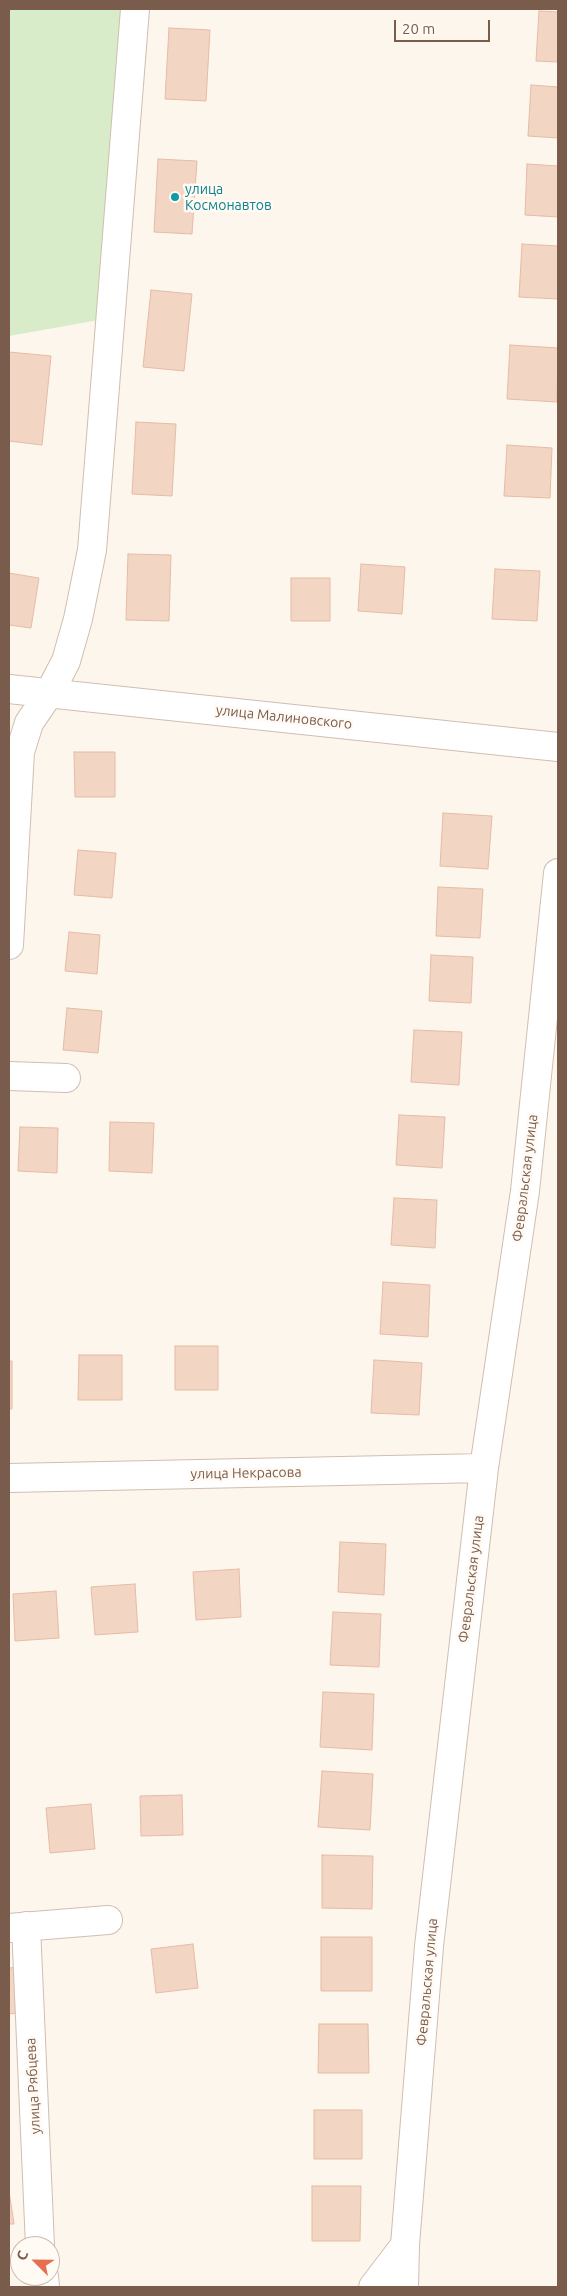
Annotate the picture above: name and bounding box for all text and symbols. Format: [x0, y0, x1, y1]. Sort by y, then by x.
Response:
scale bar [397, 10, 493, 42]
text: 20 m [402, 20, 435, 37]
place label: улица Космонавтов [185, 181, 272, 213]
marker: улица Космонавтов [169, 191, 181, 203]
street label: улица Малиновского [215, 701, 353, 733]
street label: Февральская улица [509, 1113, 541, 1243]
street label: улица Некрасова [190, 1464, 302, 1482]
street label: Февральская улица [455, 1514, 487, 1644]
street label: Февральская улица [413, 1917, 441, 2047]
street label: улица Рябцева [22, 2037, 44, 2135]
north arrow [10, 2236, 60, 2286]
text: С [13, 2248, 31, 2263]

